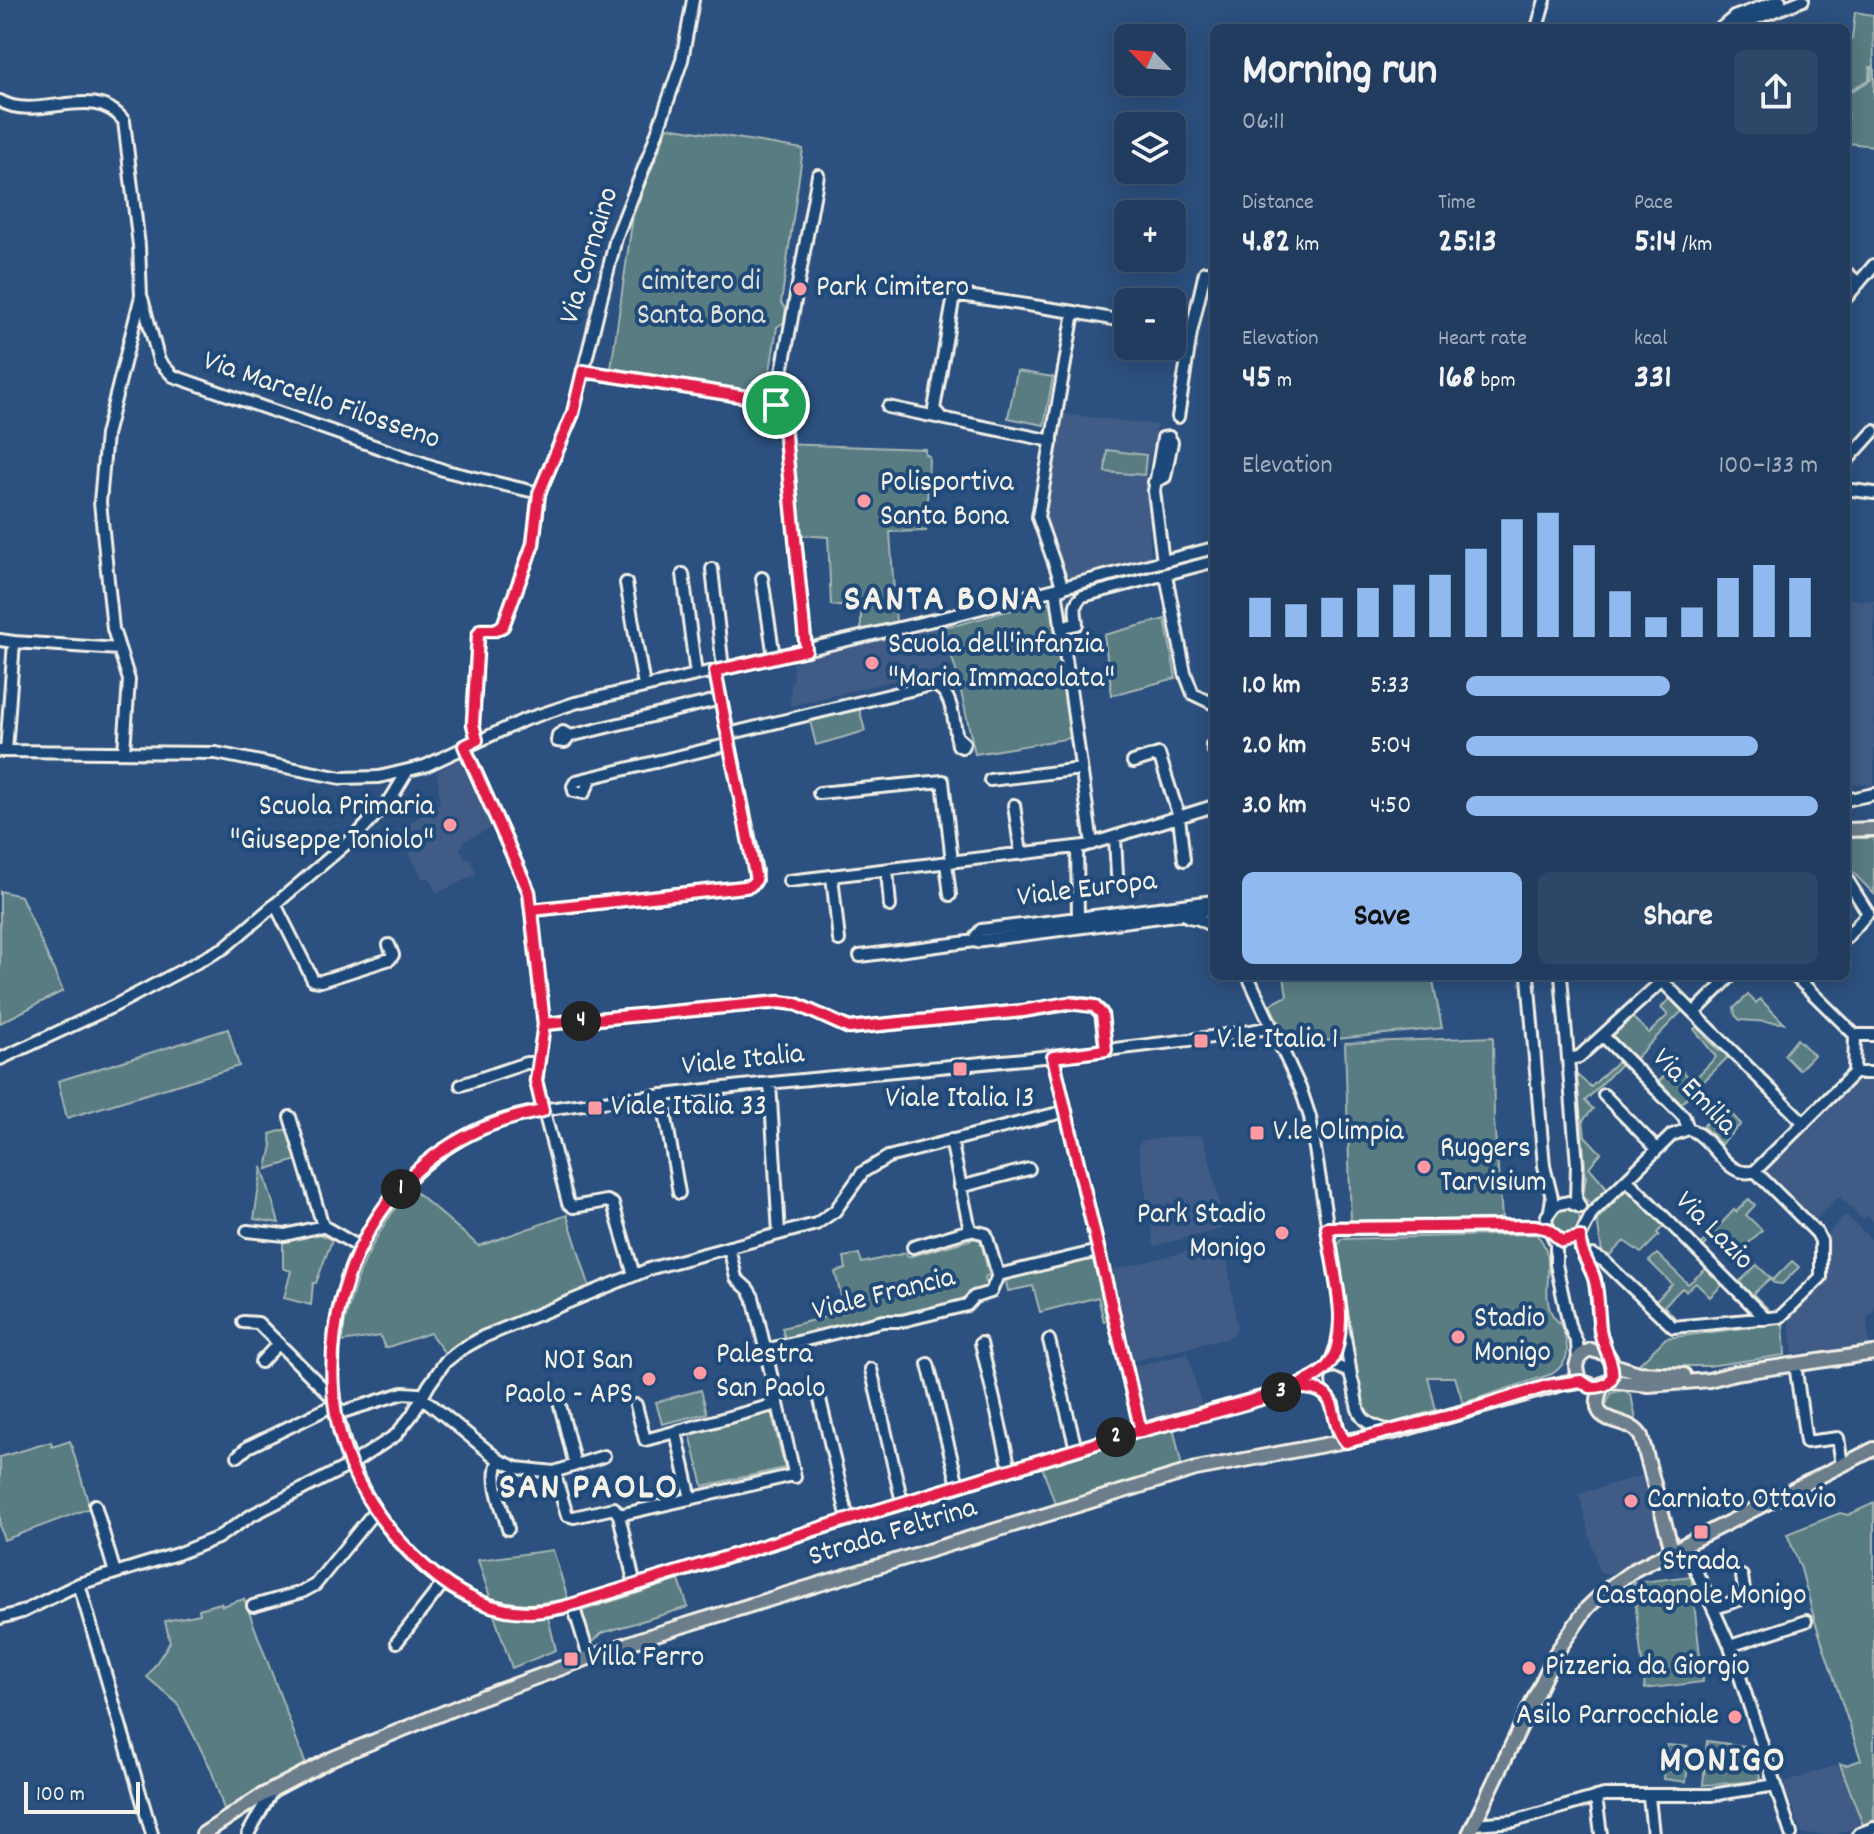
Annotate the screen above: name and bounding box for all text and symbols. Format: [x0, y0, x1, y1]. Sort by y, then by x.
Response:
north arrow [1114, 24, 1186, 96]
map controls [1114, 24, 1186, 360]
text: Morning run [1242, 42, 1437, 105]
button: share [1734, 50, 1818, 134]
text: 06:11 [1242, 104, 1285, 141]
button: layers [1114, 112, 1186, 184]
street label: Via Cornaino [550, 182, 632, 330]
text: Distance [1242, 188, 1314, 219]
text: Time [1438, 188, 1476, 219]
text: Pace [1634, 188, 1673, 219]
button: + [1114, 200, 1186, 272]
text: 4.82 [1242, 219, 1290, 268]
text: 25:13 [1438, 219, 1497, 268]
text: 5:14 [1634, 219, 1677, 268]
text: km [1290, 230, 1319, 261]
text: /km [1677, 230, 1712, 261]
park label: cimitero di Santa Bona [637, 262, 766, 339]
place label: Park Cimitero [816, 268, 969, 311]
marker: Park Cimitero [791, 280, 809, 298]
button: − [1114, 288, 1186, 360]
text: Elevation [1242, 324, 1319, 355]
text: Heart rate [1438, 324, 1527, 355]
text: kcal [1634, 324, 1667, 355]
street label: Via Marcello Filosseno [197, 341, 445, 463]
text: 45 [1242, 355, 1272, 404]
text: 168 [1438, 355, 1476, 404]
text: 331 [1634, 355, 1672, 404]
text: m [1272, 366, 1292, 397]
text: bpm [1476, 366, 1516, 397]
pin [742, 371, 810, 439]
icon: arrive [754, 383, 798, 427]
text: Elevation [1242, 448, 1332, 485]
text: 100–133 m [1718, 448, 1818, 485]
place label: Polisportiva Santa Bona [880, 463, 1015, 540]
marker: Polisportiva Santa Bona [855, 492, 873, 510]
district label: SANTA BONA [844, 574, 1044, 629]
place label: Scuola dell'infanzia "Maria Immacolata" [888, 625, 1115, 702]
marker: Scuola dell'infanzia "Maria Immacolata" [863, 654, 881, 672]
text: 1.0 km [1242, 668, 1301, 705]
text: 5:33 [1370, 668, 1409, 705]
text: 2.0 km [1242, 728, 1306, 765]
text: 5:04 [1370, 728, 1411, 765]
place label: Scuola Primaria "Giuseppe Toniolo" [230, 787, 435, 864]
text: 3.0 km [1242, 788, 1307, 825]
text: 4:50 [1370, 788, 1411, 825]
marker: Scuola Primaria "Giuseppe Toniolo" [441, 816, 459, 834]
street label: Viale Europa [1015, 861, 1160, 921]
button: Save [1242, 872, 1522, 964]
button: Share [1538, 872, 1818, 964]
pin: 4 [561, 1001, 601, 1041]
text: 4 [576, 1005, 586, 1036]
place label: V.le Italia 1 [1217, 1020, 1338, 1063]
marker: V.le Italia 1 [1192, 1032, 1210, 1050]
street label: Viale Italia [680, 1034, 807, 1090]
street label: Via Emilia [1640, 1039, 1746, 1147]
marker: Viale Italia 13 [951, 1060, 969, 1078]
place label: Viale Italia 13 [885, 1079, 1035, 1122]
place label: Viale Italia 33 [611, 1087, 767, 1130]
marker: Viale Italia 33 [586, 1099, 604, 1117]
place label: V.le Olimpia [1273, 1112, 1404, 1155]
marker: V.le Olimpia [1248, 1124, 1266, 1142]
place label: Ruggers Tarvisium [1440, 1129, 1547, 1206]
marker: Ruggers Tarvisium [1415, 1158, 1433, 1176]
pin: 1 [381, 1169, 421, 1209]
text: 1 [399, 1173, 403, 1204]
street label: Via Lazio [1663, 1182, 1763, 1282]
place label: Park Stadio Monigo [1137, 1195, 1266, 1272]
marker: Park Stadio Monigo [1273, 1224, 1291, 1242]
street label: Viale Francia [808, 1257, 961, 1334]
place label: Stadio Monigo [1474, 1299, 1551, 1376]
marker: Stadio Monigo [1449, 1328, 1467, 1346]
place label: Palestra San Paolo [716, 1335, 826, 1412]
place label: NOI San Paolo - APS [504, 1341, 633, 1418]
marker: Palestra San Paolo [691, 1364, 709, 1382]
marker: NOI San Paolo - APS [640, 1370, 658, 1388]
pin: 3 [1261, 1372, 1301, 1412]
text: 3 [1276, 1376, 1286, 1407]
pin: 2 [1096, 1417, 1136, 1457]
text: 2 [1111, 1421, 1121, 1452]
district label: SAN PAOLO [499, 1462, 679, 1517]
place label: Carniato Ottavio [1647, 1480, 1837, 1523]
street label: Strada Feltrina [804, 1488, 983, 1580]
marker: Carniato Ottavio [1622, 1492, 1640, 1510]
marker: Strada Castagnole Monigo [1692, 1523, 1710, 1541]
place label: Strada Castagnole Monigo [1596, 1542, 1807, 1619]
place label: Villa Ferro [587, 1638, 704, 1681]
place label: Pizzeria da Giorgio [1545, 1647, 1750, 1690]
marker: Villa Ferro [562, 1650, 580, 1668]
marker: Pizzeria da Giorgio [1520, 1659, 1538, 1677]
place label: Asilo Parrocchiale [1516, 1696, 1719, 1739]
marker: Asilo Parrocchiale [1726, 1708, 1744, 1726]
district label: MONIGO [1659, 1735, 1787, 1790]
scale bar [24, 1778, 140, 1814]
text: 100 m [36, 1780, 85, 1811]

